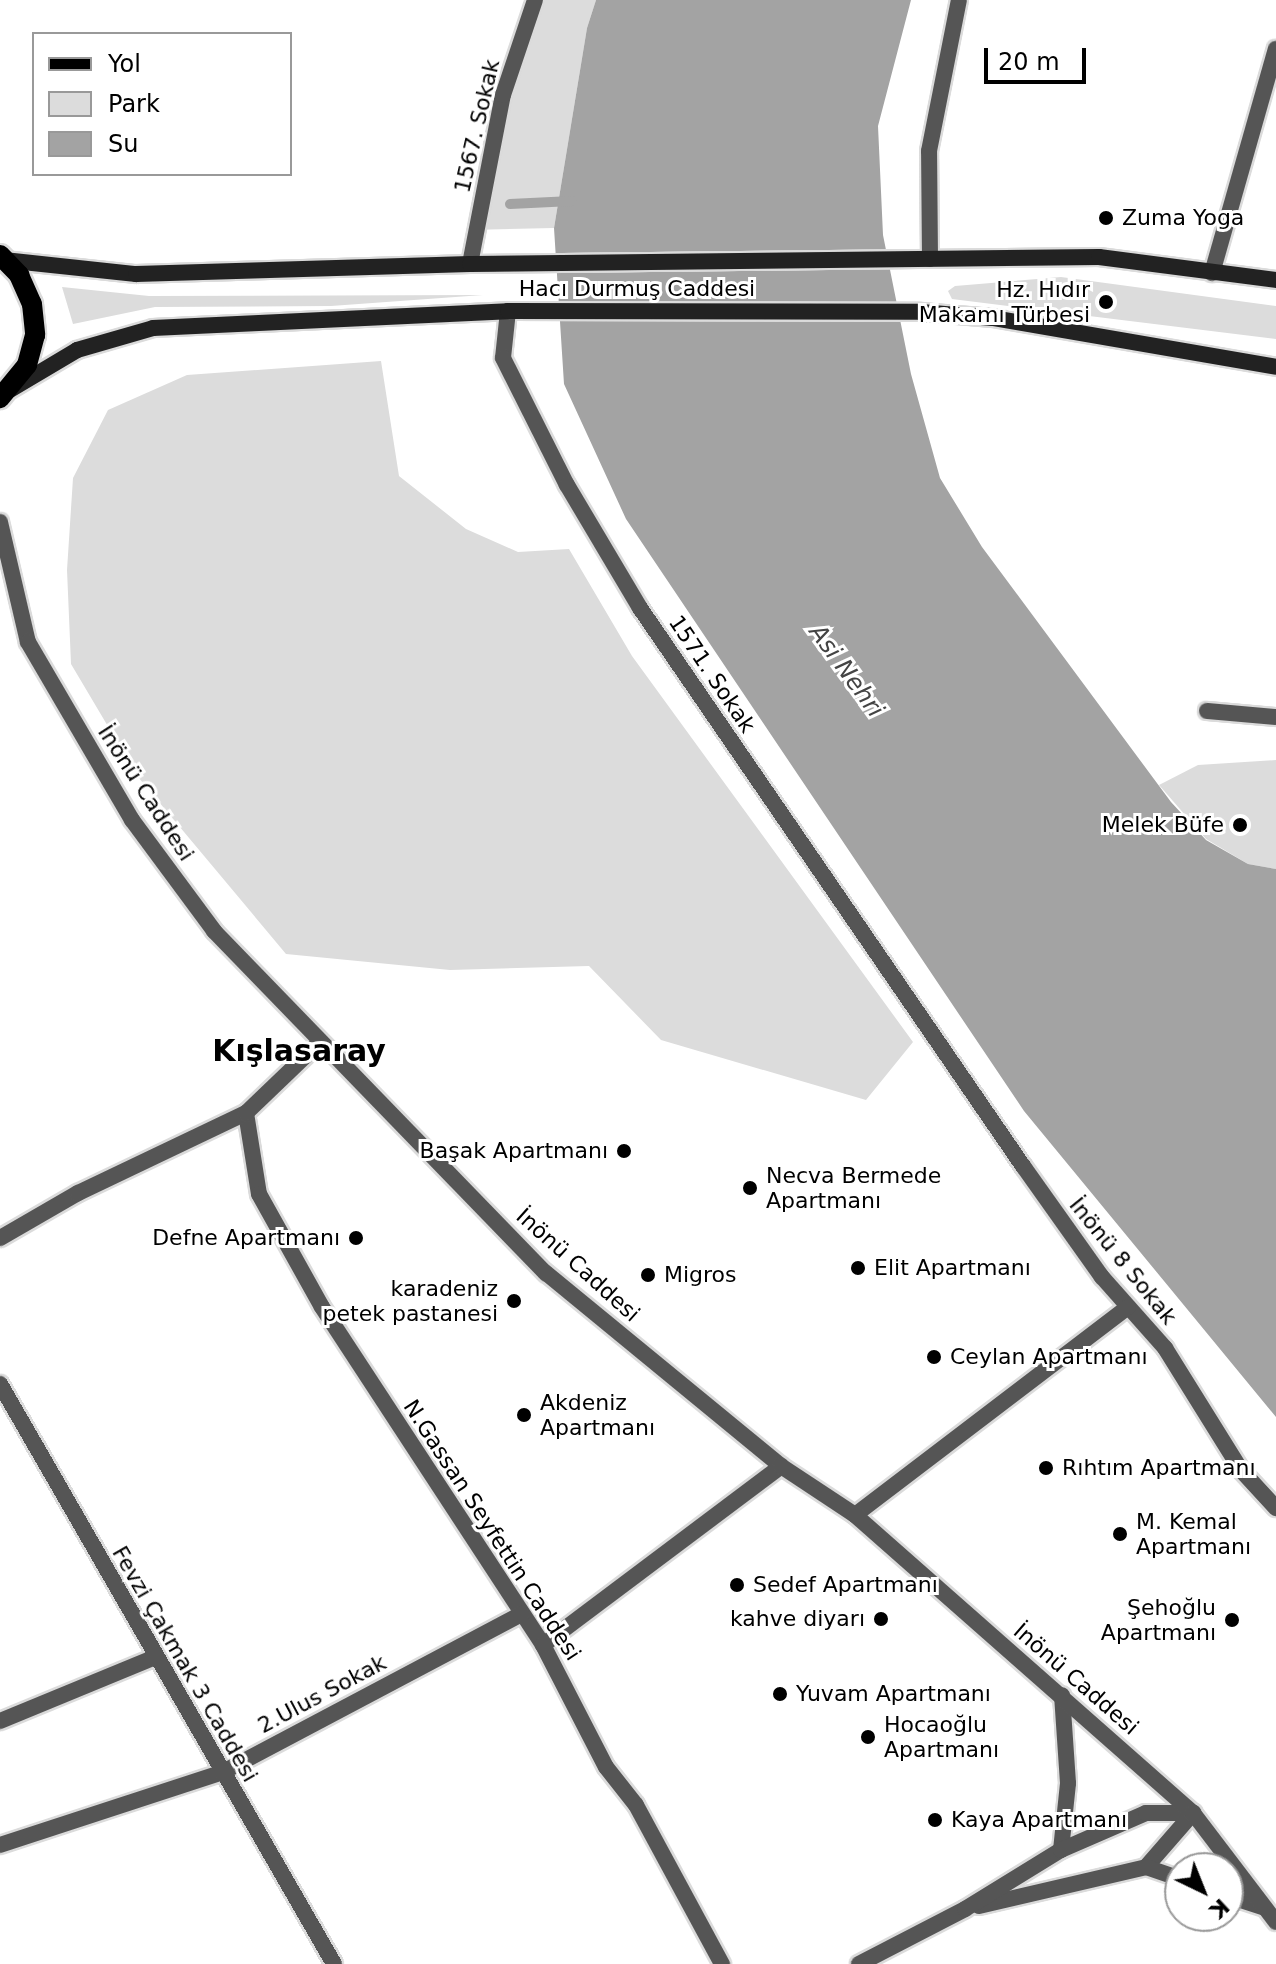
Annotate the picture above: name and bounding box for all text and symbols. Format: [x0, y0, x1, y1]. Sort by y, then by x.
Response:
legend [32, 32, 292, 176]
scale bar [988, 32, 1090, 82]
text: 20 m [998, 48, 1060, 76]
text: Yol [108, 50, 141, 78]
street label: 1567. Sokak [449, 57, 505, 195]
text: Park [108, 90, 160, 118]
text: Su [108, 130, 138, 158]
place label: Zuma Yoga [1122, 205, 1244, 231]
marker: Zuma Yoga [1097, 209, 1115, 227]
street label: Hacı Durmuş Caddesi [519, 276, 755, 302]
place label: Hz. Hıdır Makamı Türbesi [919, 276, 1090, 328]
marker: Hz. Hıdır Makamı Türbesi [1097, 293, 1115, 311]
street label: 1571. Sokak [663, 610, 761, 738]
water label: Asi Nehri [803, 619, 889, 723]
street label: İnönü Caddesi [92, 720, 200, 866]
place label: Melek Büfe [1102, 812, 1224, 838]
marker: Melek Büfe [1231, 816, 1249, 834]
district label: Kışlasaray [212, 1033, 386, 1069]
place label: Başak Apartmanı [420, 1138, 608, 1164]
marker: Başak Apartmanı [615, 1142, 633, 1160]
place label: Necva Bermede Apartmanı [766, 1162, 941, 1214]
marker: Necva Bermede Apartmanı [741, 1179, 759, 1197]
street label: İnönü 8 Sokak [1064, 1192, 1182, 1330]
street label: İnönü Caddesi [511, 1203, 645, 1327]
place label: Defne Apartmanı [152, 1225, 340, 1251]
marker: Defne Apartmanı [347, 1229, 365, 1247]
place label: Elit Apartmanı [874, 1255, 1031, 1281]
marker: Elit Apartmanı [849, 1259, 867, 1277]
place label: Migros [664, 1262, 737, 1288]
marker: Migros [639, 1266, 657, 1284]
place label: karadeniz petek pastanesi [323, 1275, 498, 1326]
marker: karadeniz petek pastanesi [505, 1292, 523, 1310]
place label: Ceylan Apartmanı [950, 1344, 1148, 1370]
marker: Ceylan Apartmanı [925, 1348, 943, 1366]
place label: Akdeniz Apartmanı [540, 1389, 655, 1440]
street label: N.Gassan Seyfettin Caddesi [398, 1395, 586, 1665]
marker: Akdeniz Apartmanı [515, 1406, 533, 1424]
place label: Rıhtım Apartmanı [1062, 1455, 1256, 1481]
marker: Rıhtım Apartmanı [1037, 1459, 1055, 1477]
place label: M. Kemal Apartmanı [1136, 1508, 1251, 1560]
marker: M. Kemal Apartmanı [1111, 1525, 1129, 1543]
street label: Fevzi Çakmak 3 Caddesi [107, 1541, 263, 1787]
place label: Sedef Apartmanı [753, 1572, 938, 1598]
marker: Sedef Apartmanı [728, 1576, 746, 1594]
place label: Şehoğlu Apartmanı [1101, 1594, 1216, 1646]
place label: kahve diyarı [730, 1606, 865, 1632]
marker: kahve diyarı [872, 1610, 890, 1628]
marker: Şehoğlu Apartmanı [1223, 1611, 1241, 1629]
street label: İnönü Caddesi [1008, 1618, 1144, 1740]
street label: 2.Ulus Sokak [253, 1649, 391, 1739]
place label: Yuvam Apartmanı [796, 1681, 991, 1707]
marker: Yuvam Apartmanı [771, 1685, 789, 1703]
place label: Hocaoğlu Apartmanı [884, 1711, 999, 1762]
marker: Hocaoğlu Apartmanı [859, 1728, 877, 1746]
place label: Kaya Apartmanı [951, 1807, 1127, 1833]
marker: Kaya Apartmanı [926, 1811, 944, 1829]
north arrow [1164, 1852, 1244, 1932]
text: K [1205, 1893, 1234, 1923]

